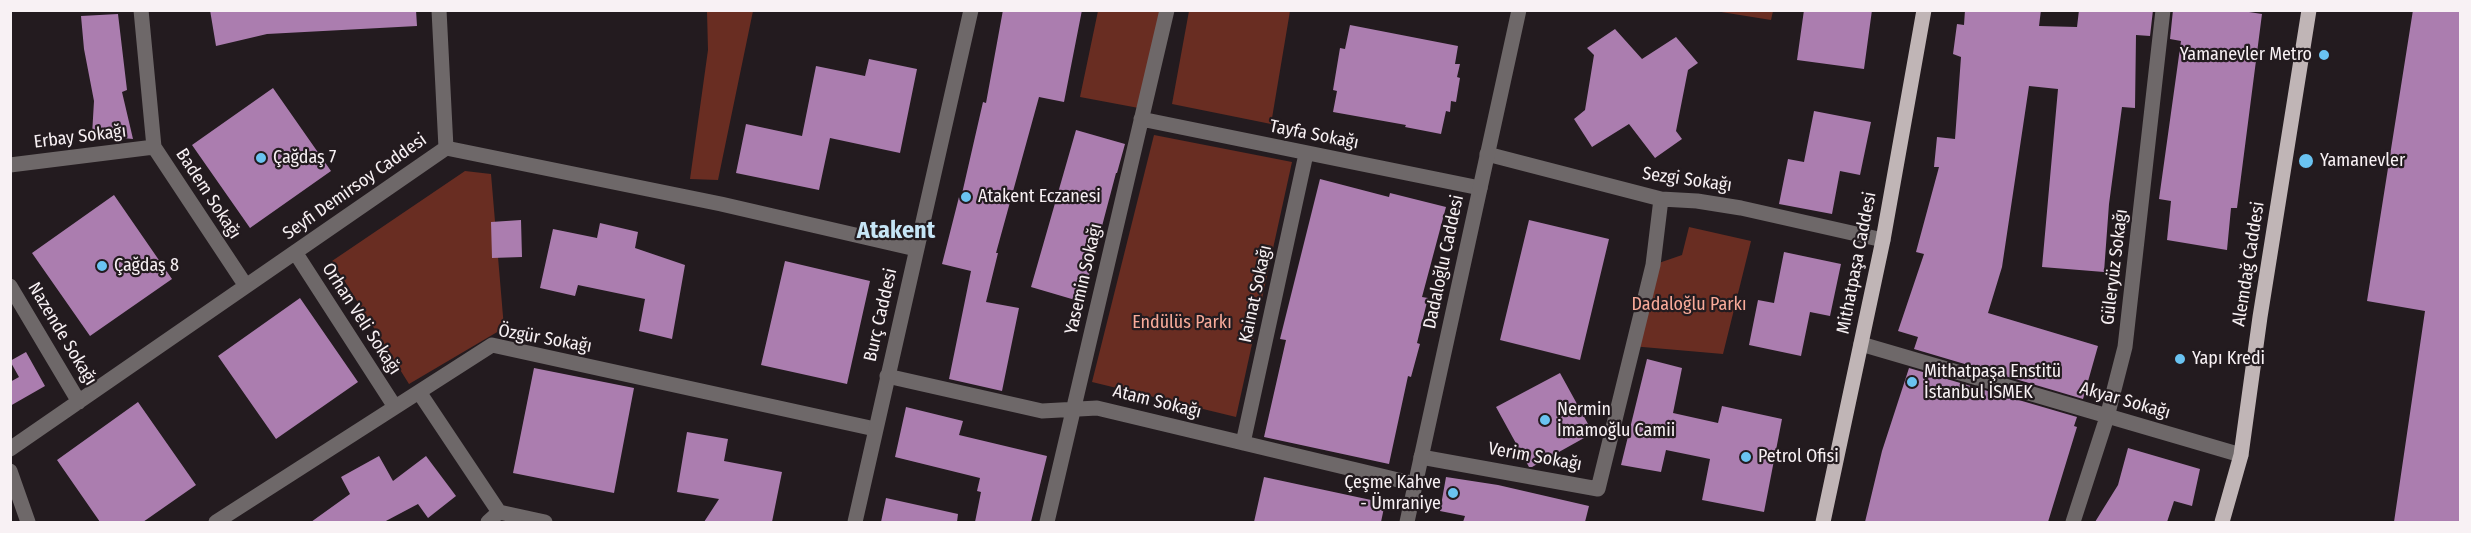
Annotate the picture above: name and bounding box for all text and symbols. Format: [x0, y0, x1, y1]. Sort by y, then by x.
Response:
place label: Yamanevler Metro [2180, 44, 2312, 66]
marker: Yamanevler Metro [2317, 48, 2331, 62]
street label: Tayfa Sokağı [1268, 116, 1360, 154]
street label: Erbay Sokağı [33, 121, 127, 153]
street label: Seyfi Demirsoy Caddesi [279, 129, 431, 245]
street label: Badem Sokağı [171, 145, 245, 243]
place label: Çağdaş 7 [273, 147, 336, 169]
place label: Yamanevler [2320, 150, 2405, 172]
marker: Çağdaş 7 [254, 151, 268, 165]
marker: Yamanevler [2297, 152, 2315, 170]
street label: Sezgi Sokağı [1641, 163, 1733, 197]
place label: Atakent Eczanesi [978, 186, 1101, 208]
marker: Atakent Eczanesi [959, 190, 973, 204]
street label: Mithatpaşa Caddesi [1833, 190, 1881, 336]
street label: Dadaloğlu Caddesi [1419, 193, 1469, 331]
street label: Alemdağ Caddesi [2228, 200, 2270, 328]
street label: Güleryüz Sokağı [2097, 208, 2133, 326]
district label: Atakent [857, 217, 935, 245]
street label: Yasemin Sokağı [1061, 221, 1107, 337]
street label: Kainat Sokağı [1235, 243, 1277, 345]
place label: Çağdaş 8 [114, 255, 179, 277]
marker: Çağdaş 8 [95, 259, 109, 273]
street label: Orhan Veli Sokağı [317, 259, 405, 379]
street label: Burç Caddesi [860, 266, 902, 364]
street label: Nazende Sokağı [23, 279, 101, 389]
park label: Dadaloğlu Parkı [1632, 294, 1746, 316]
park label: Endülüs Parkı [1132, 312, 1232, 334]
street label: Özgür Sokağı [497, 320, 593, 358]
place label: Yapı Kredi [2192, 348, 2265, 370]
marker: Yapı Kredi [2173, 352, 2187, 366]
place label: Mithatpaşa Enstitü İstanbul İSMEK [1924, 361, 2061, 404]
marker: Mithatpaşa Enstitü İstanbul İSMEK [1905, 375, 1919, 389]
street label: Akyar Sokağı [2077, 378, 2173, 424]
street label: Atam Sokağı [1111, 381, 1203, 423]
place label: Nermin İmamoğlu Camii [1557, 399, 1675, 442]
marker: Nermin İmamoğlu Camii [1538, 413, 1552, 427]
street label: Verim Sokağı [1487, 438, 1583, 476]
place label: Petrol Ofisi [1758, 446, 1839, 468]
marker: Petrol Ofisi [1739, 450, 1753, 464]
place label: Çeşme Kahve - Ümraniye [1344, 472, 1441, 514]
marker: Çeşme Kahve - Ümraniye [1446, 486, 1460, 500]

